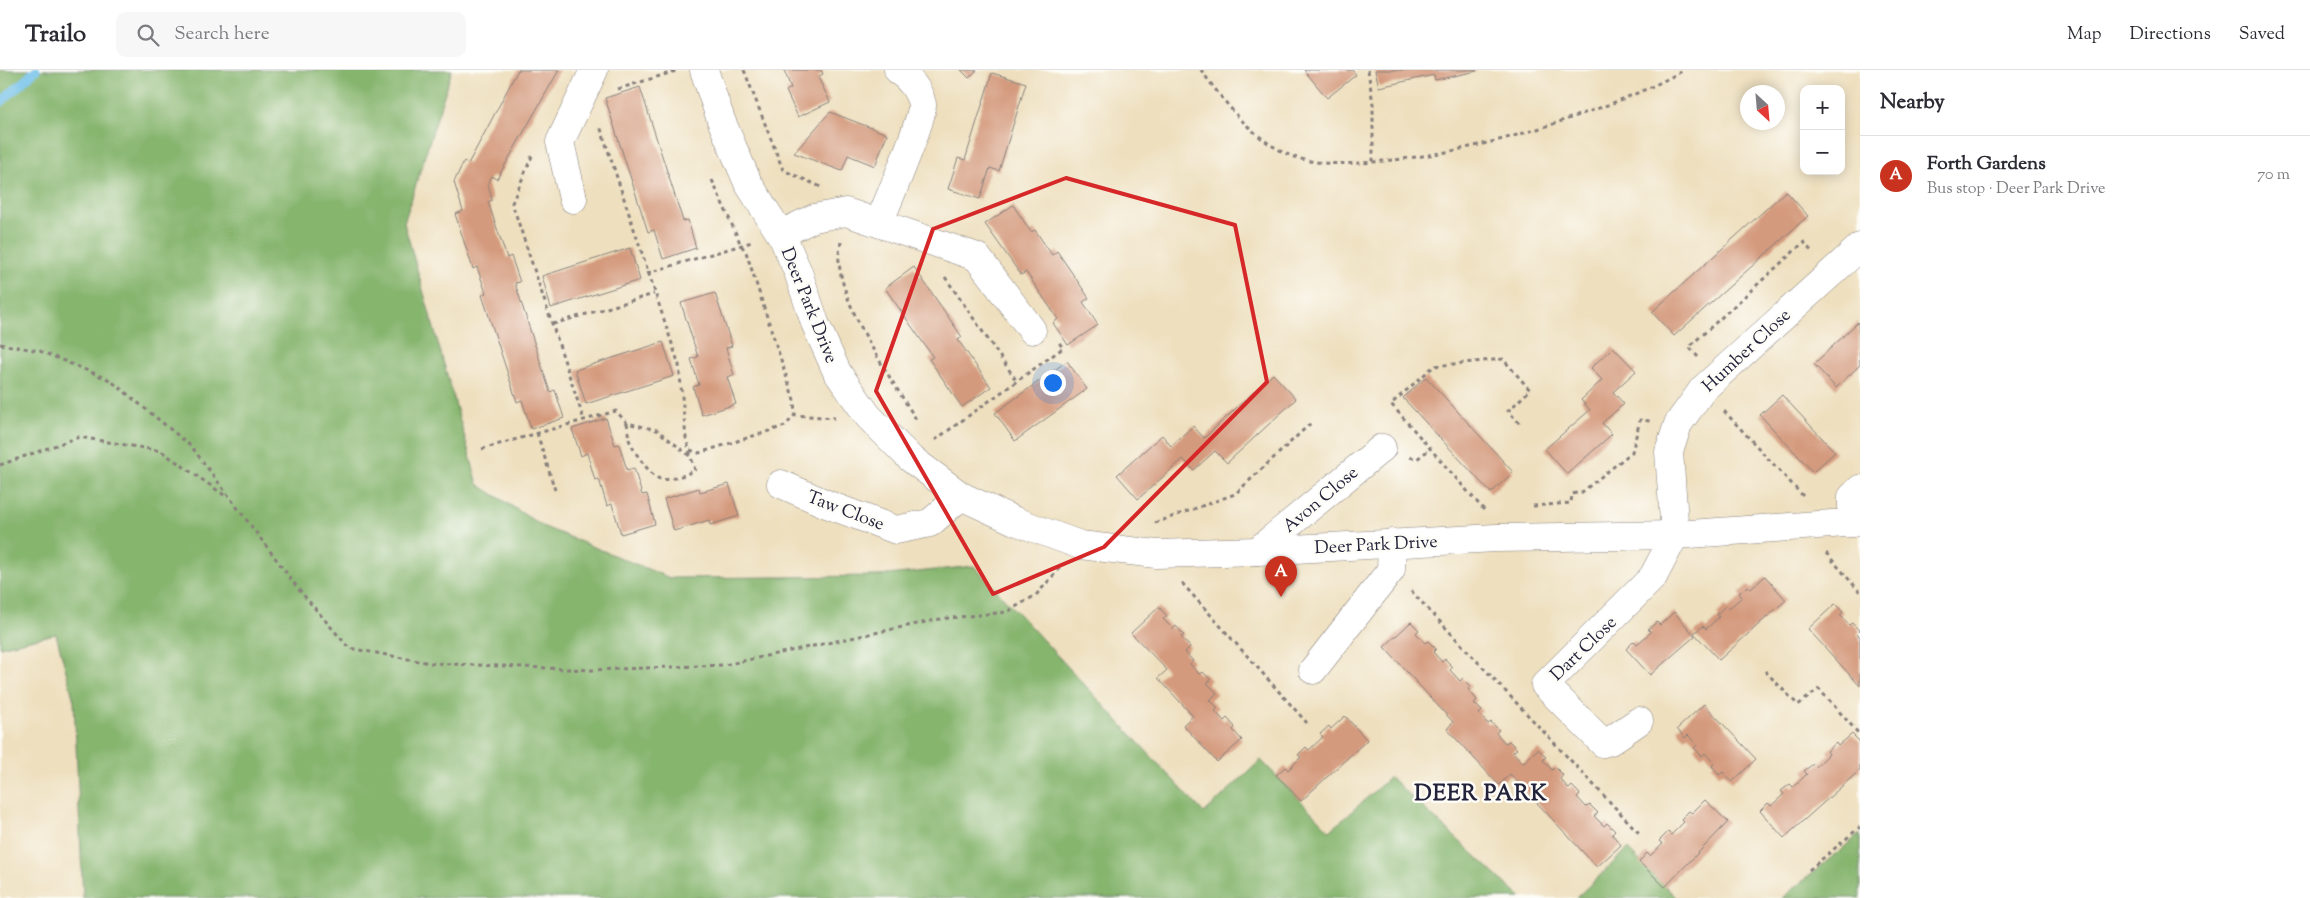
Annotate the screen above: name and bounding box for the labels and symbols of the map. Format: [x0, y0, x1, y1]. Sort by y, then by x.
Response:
north arrow [1740, 85, 1785, 130]
street label: Deer Park Drive [773, 244, 843, 368]
street label: Humber Close [1697, 303, 1797, 399]
your location [1040, 370, 1066, 396]
street label: Avon Close [1278, 461, 1365, 540]
street label: Taw Close [803, 485, 888, 539]
street label: Deer Park Drive [1314, 530, 1438, 562]
pin: A [1265, 556, 1297, 597]
street label: Dart Close [1545, 611, 1624, 688]
district label: DEER PARK [1414, 779, 1548, 811]

